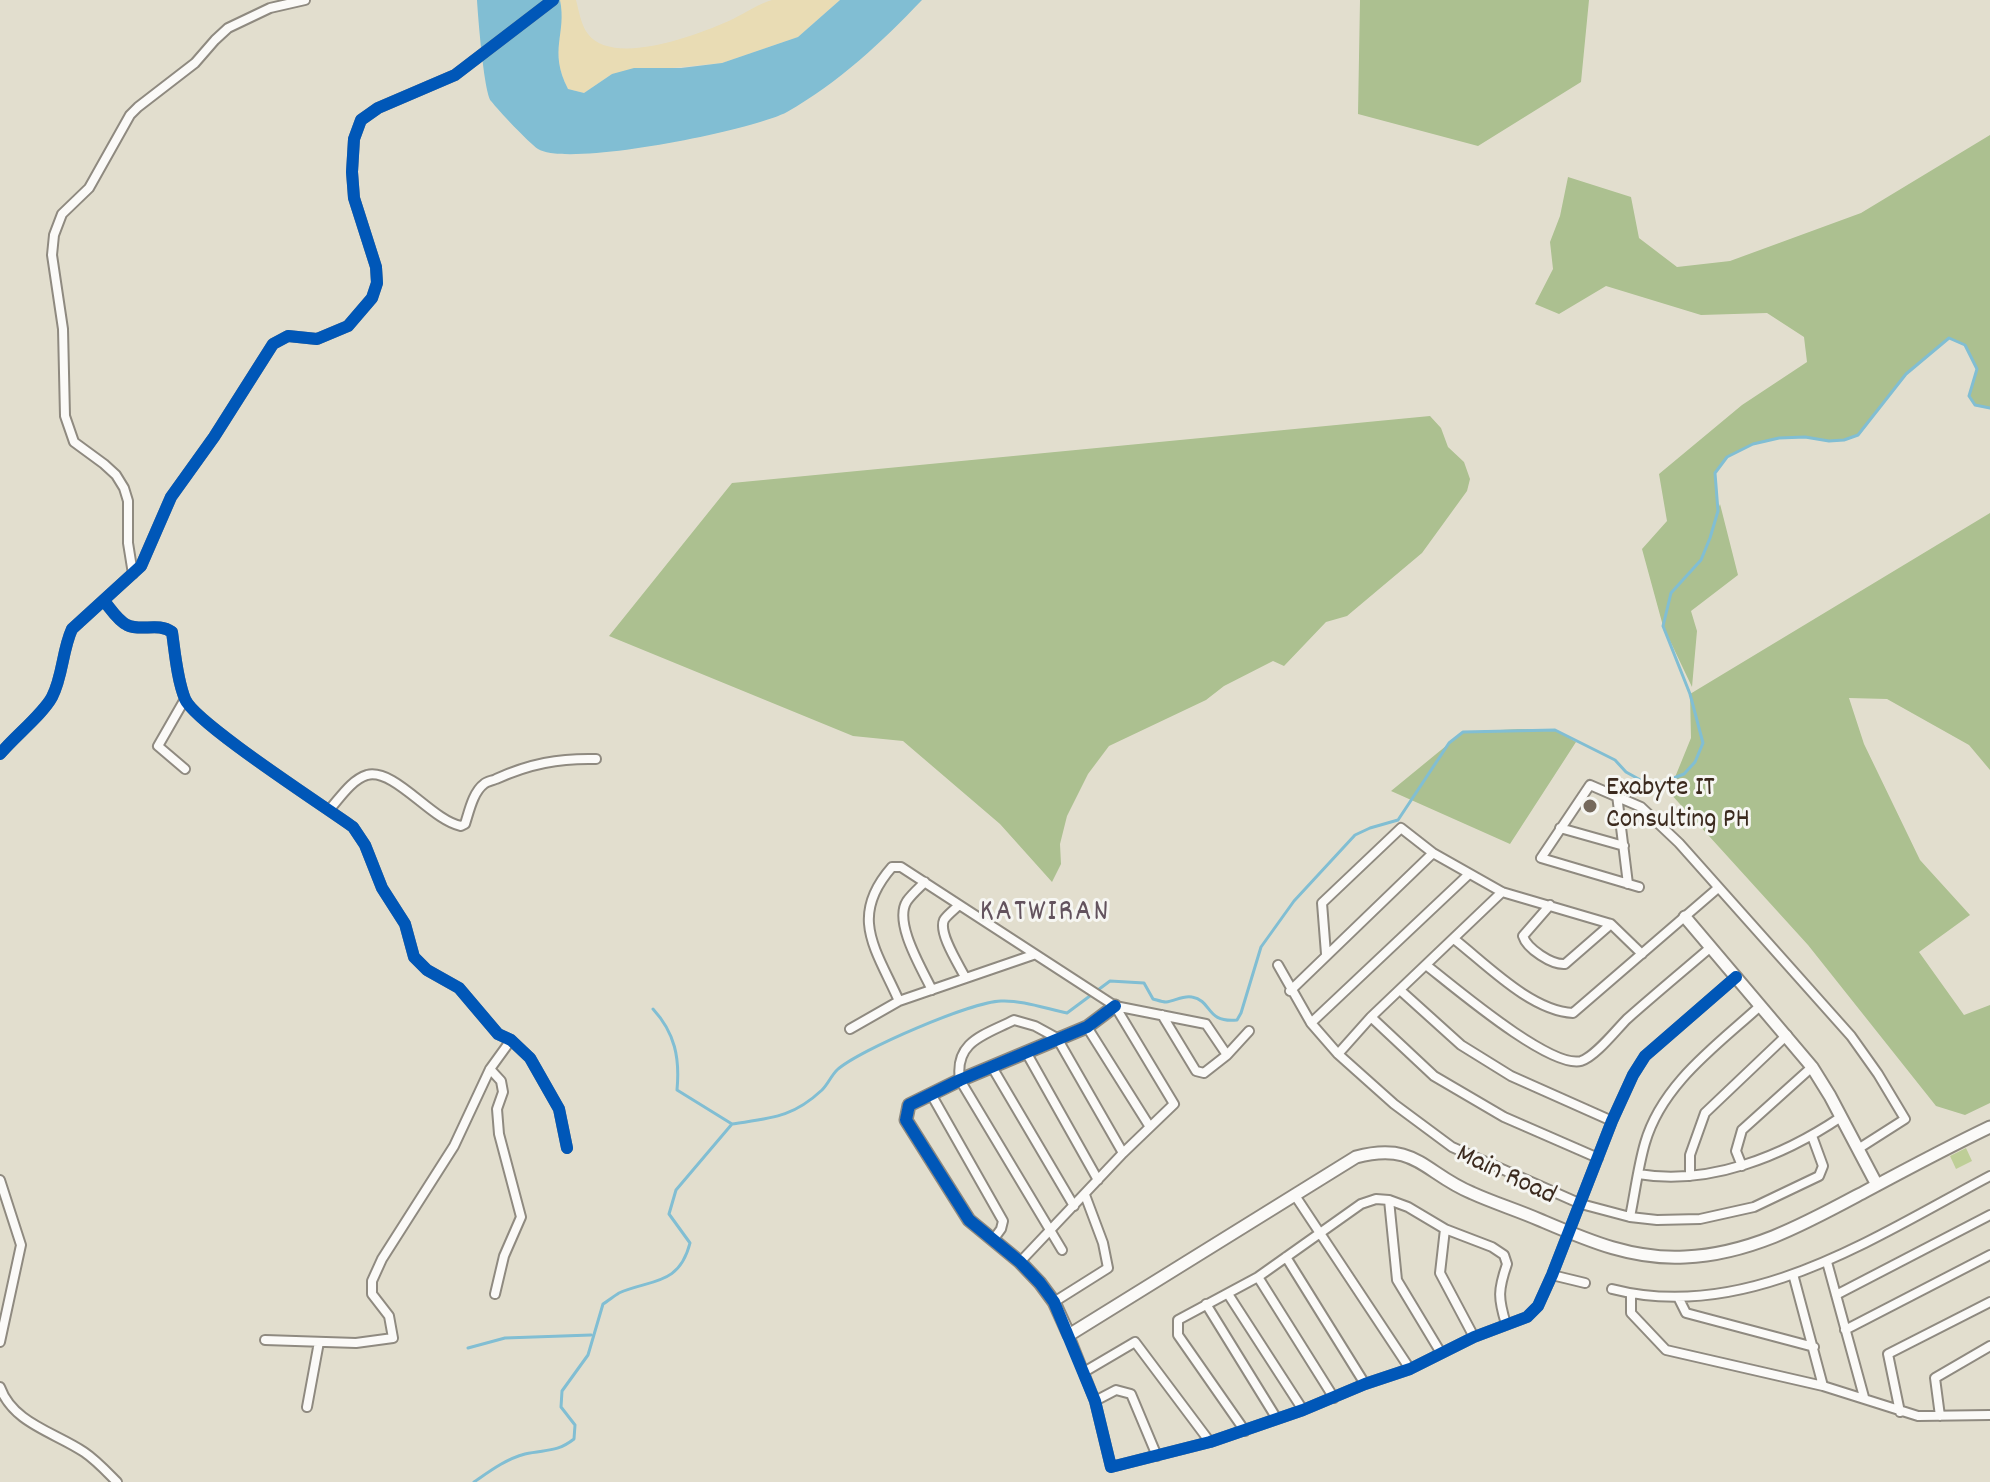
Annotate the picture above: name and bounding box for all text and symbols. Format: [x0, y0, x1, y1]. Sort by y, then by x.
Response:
place label: Exabyte IT Consulting PH [1606, 773, 1750, 839]
marker: Exabyte IT Consulting PH [1581, 797, 1599, 815]
district label: KATWIRAN [980, 897, 1110, 933]
street label: Main Road [1450, 1139, 1560, 1215]

